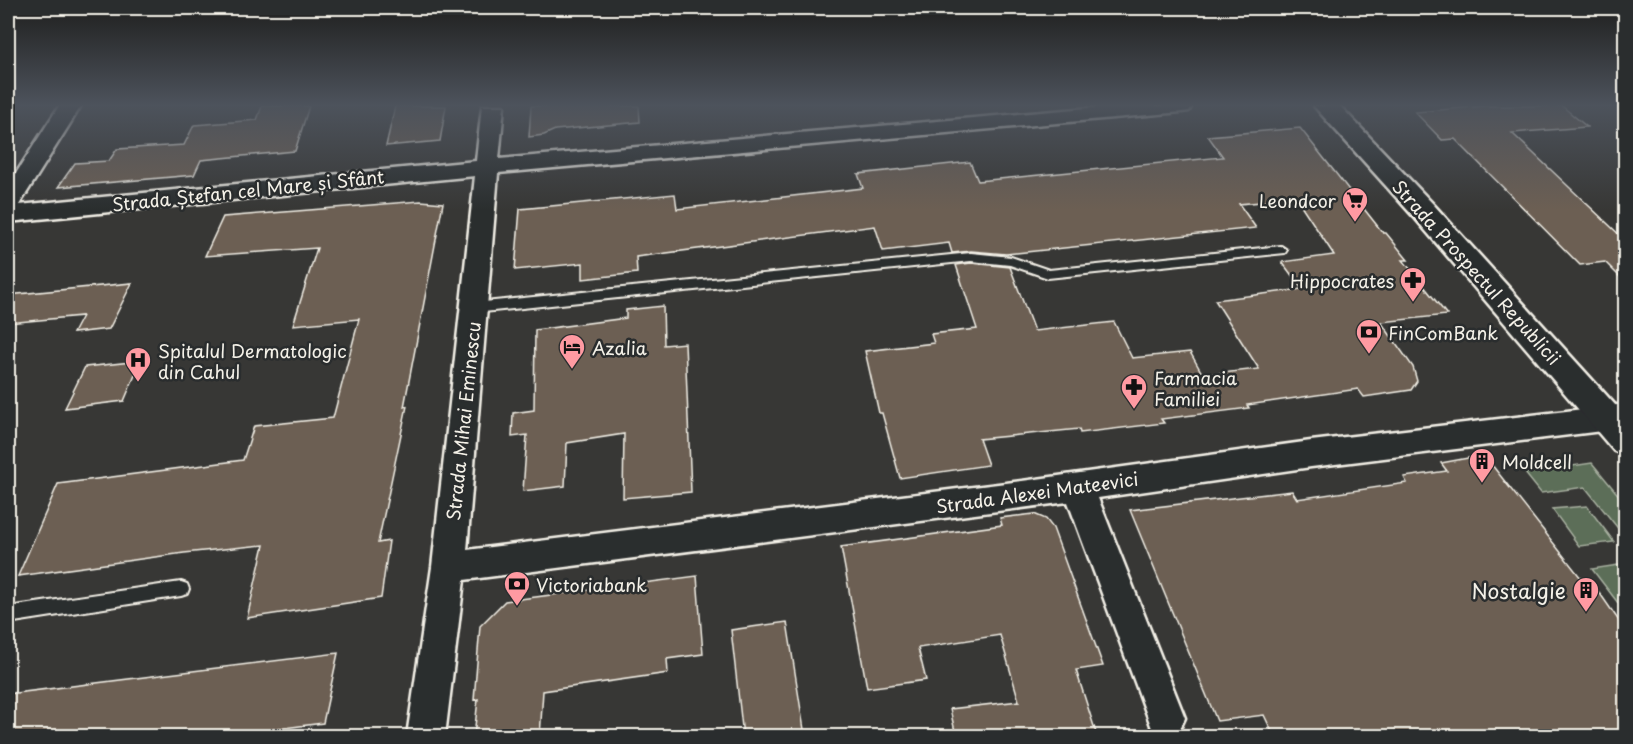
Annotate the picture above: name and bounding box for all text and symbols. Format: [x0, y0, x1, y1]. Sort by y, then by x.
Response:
street label: Strada Ștefan cel Mare și Sfânt [111, 162, 385, 218]
street label: Strada Prospectul Republicii [1386, 173, 1568, 371]
supermarket icon: Leondcor [1340, 185, 1370, 223]
place label: Leondcor [1259, 187, 1337, 214]
pharmacy icon: Hippocrates [1398, 265, 1428, 303]
place label: Hippocrates [1290, 267, 1394, 294]
bank icon: FinComBank [1354, 317, 1384, 355]
place label: FinComBank [1388, 319, 1498, 346]
street label: Strada Mihai Eminescu [439, 320, 487, 522]
hotel icon: Azalia [557, 332, 587, 370]
place label: Azalia [592, 334, 647, 361]
place label: Spitalul Dermatologic din Cahul [158, 337, 347, 385]
hospital icon: Spitalul Dermatologic din Cahul [123, 345, 153, 383]
place label: Farmacia Familiei [1154, 364, 1237, 412]
pharmacy icon: Farmacia Familiei [1119, 372, 1149, 410]
building icon: Moldcell [1467, 446, 1497, 484]
place label: Moldcell [1502, 448, 1572, 475]
street label: Strada Alexei Mateevici [934, 464, 1140, 520]
bank icon: Victoriabank [502, 569, 532, 607]
place label: Victoriabank [536, 571, 647, 598]
place label: Nostalgie [1471, 574, 1566, 606]
building icon: Nostalgie [1571, 575, 1601, 613]

